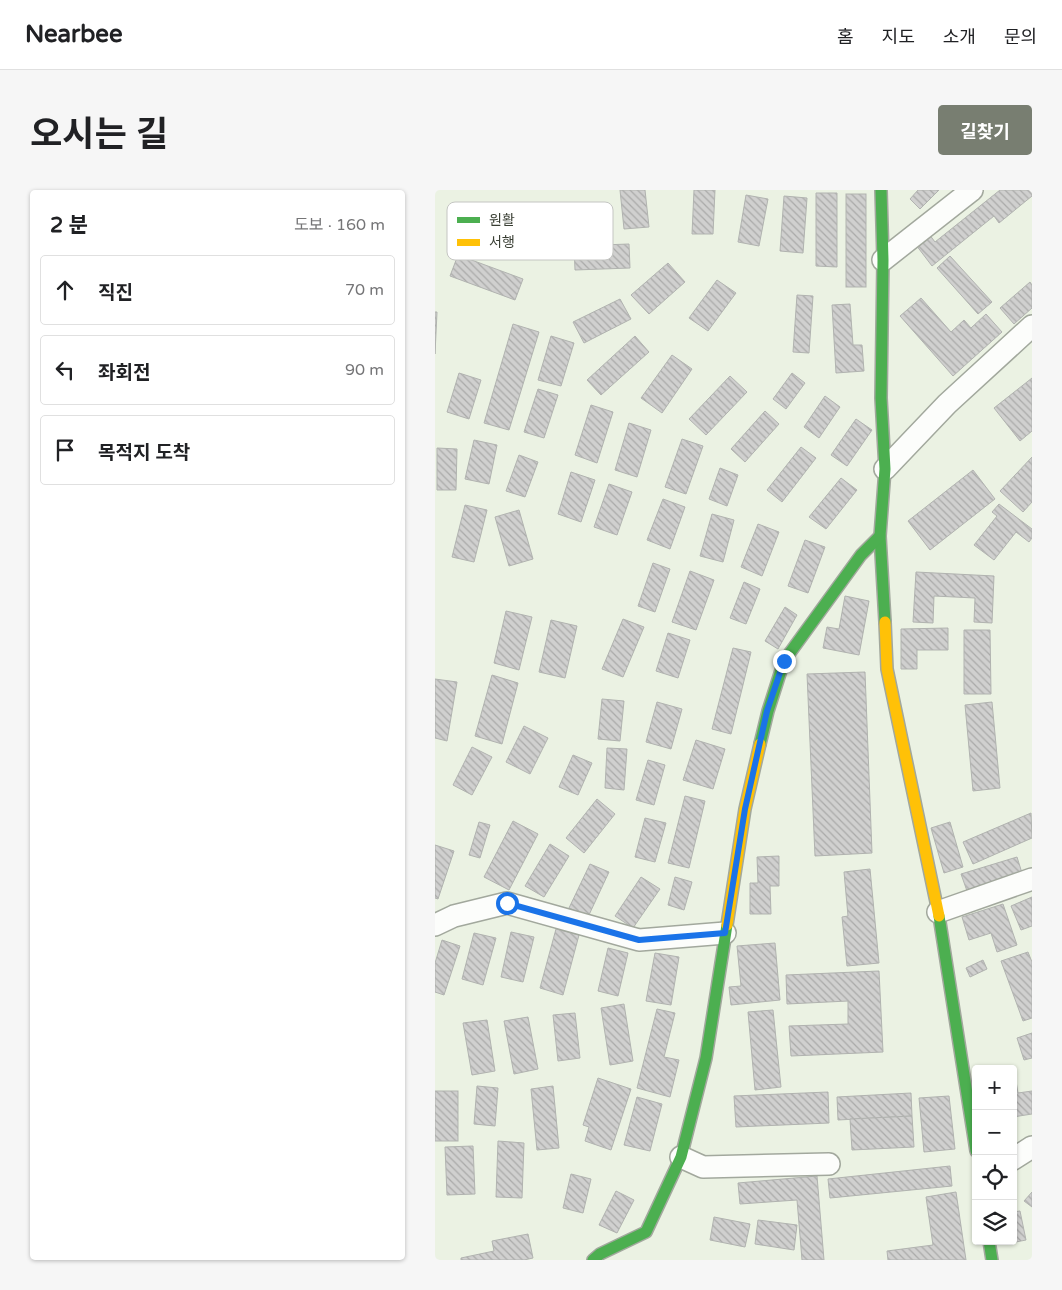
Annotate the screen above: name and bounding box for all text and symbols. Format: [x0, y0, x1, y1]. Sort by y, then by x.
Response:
text: Nearbee [25, 20, 123, 49]
text: 홈 [837, 26, 854, 48]
text: 지도 [882, 26, 915, 48]
text: 소개 [943, 26, 976, 48]
text: 문의 [1004, 26, 1037, 48]
button: 길찾기 [938, 105, 1032, 155]
text: 오시는 길 [30, 114, 168, 156]
legend [447, 202, 613, 260]
text: 원활 [489, 212, 515, 229]
text: 2 분 [50, 213, 88, 238]
text: 도보 · 160 m [294, 215, 385, 235]
text: 서행 [489, 234, 515, 251]
icon: ahead [51, 276, 79, 304]
text: 70 m [345, 280, 384, 300]
text: 직진 [98, 282, 133, 304]
icon: left [51, 356, 79, 384]
text: 90 m [345, 360, 384, 380]
text: 좌회전 [98, 362, 150, 384]
icon: arrive [51, 436, 79, 464]
text: 목적지 도착 [98, 442, 190, 464]
route end [773, 650, 796, 673]
route start [496, 892, 519, 915]
map controls [972, 1065, 1017, 1245]
button: + [972, 1065, 1017, 1110]
button: − [972, 1110, 1017, 1155]
button: locate [972, 1155, 1017, 1200]
button: layers [972, 1200, 1017, 1245]

